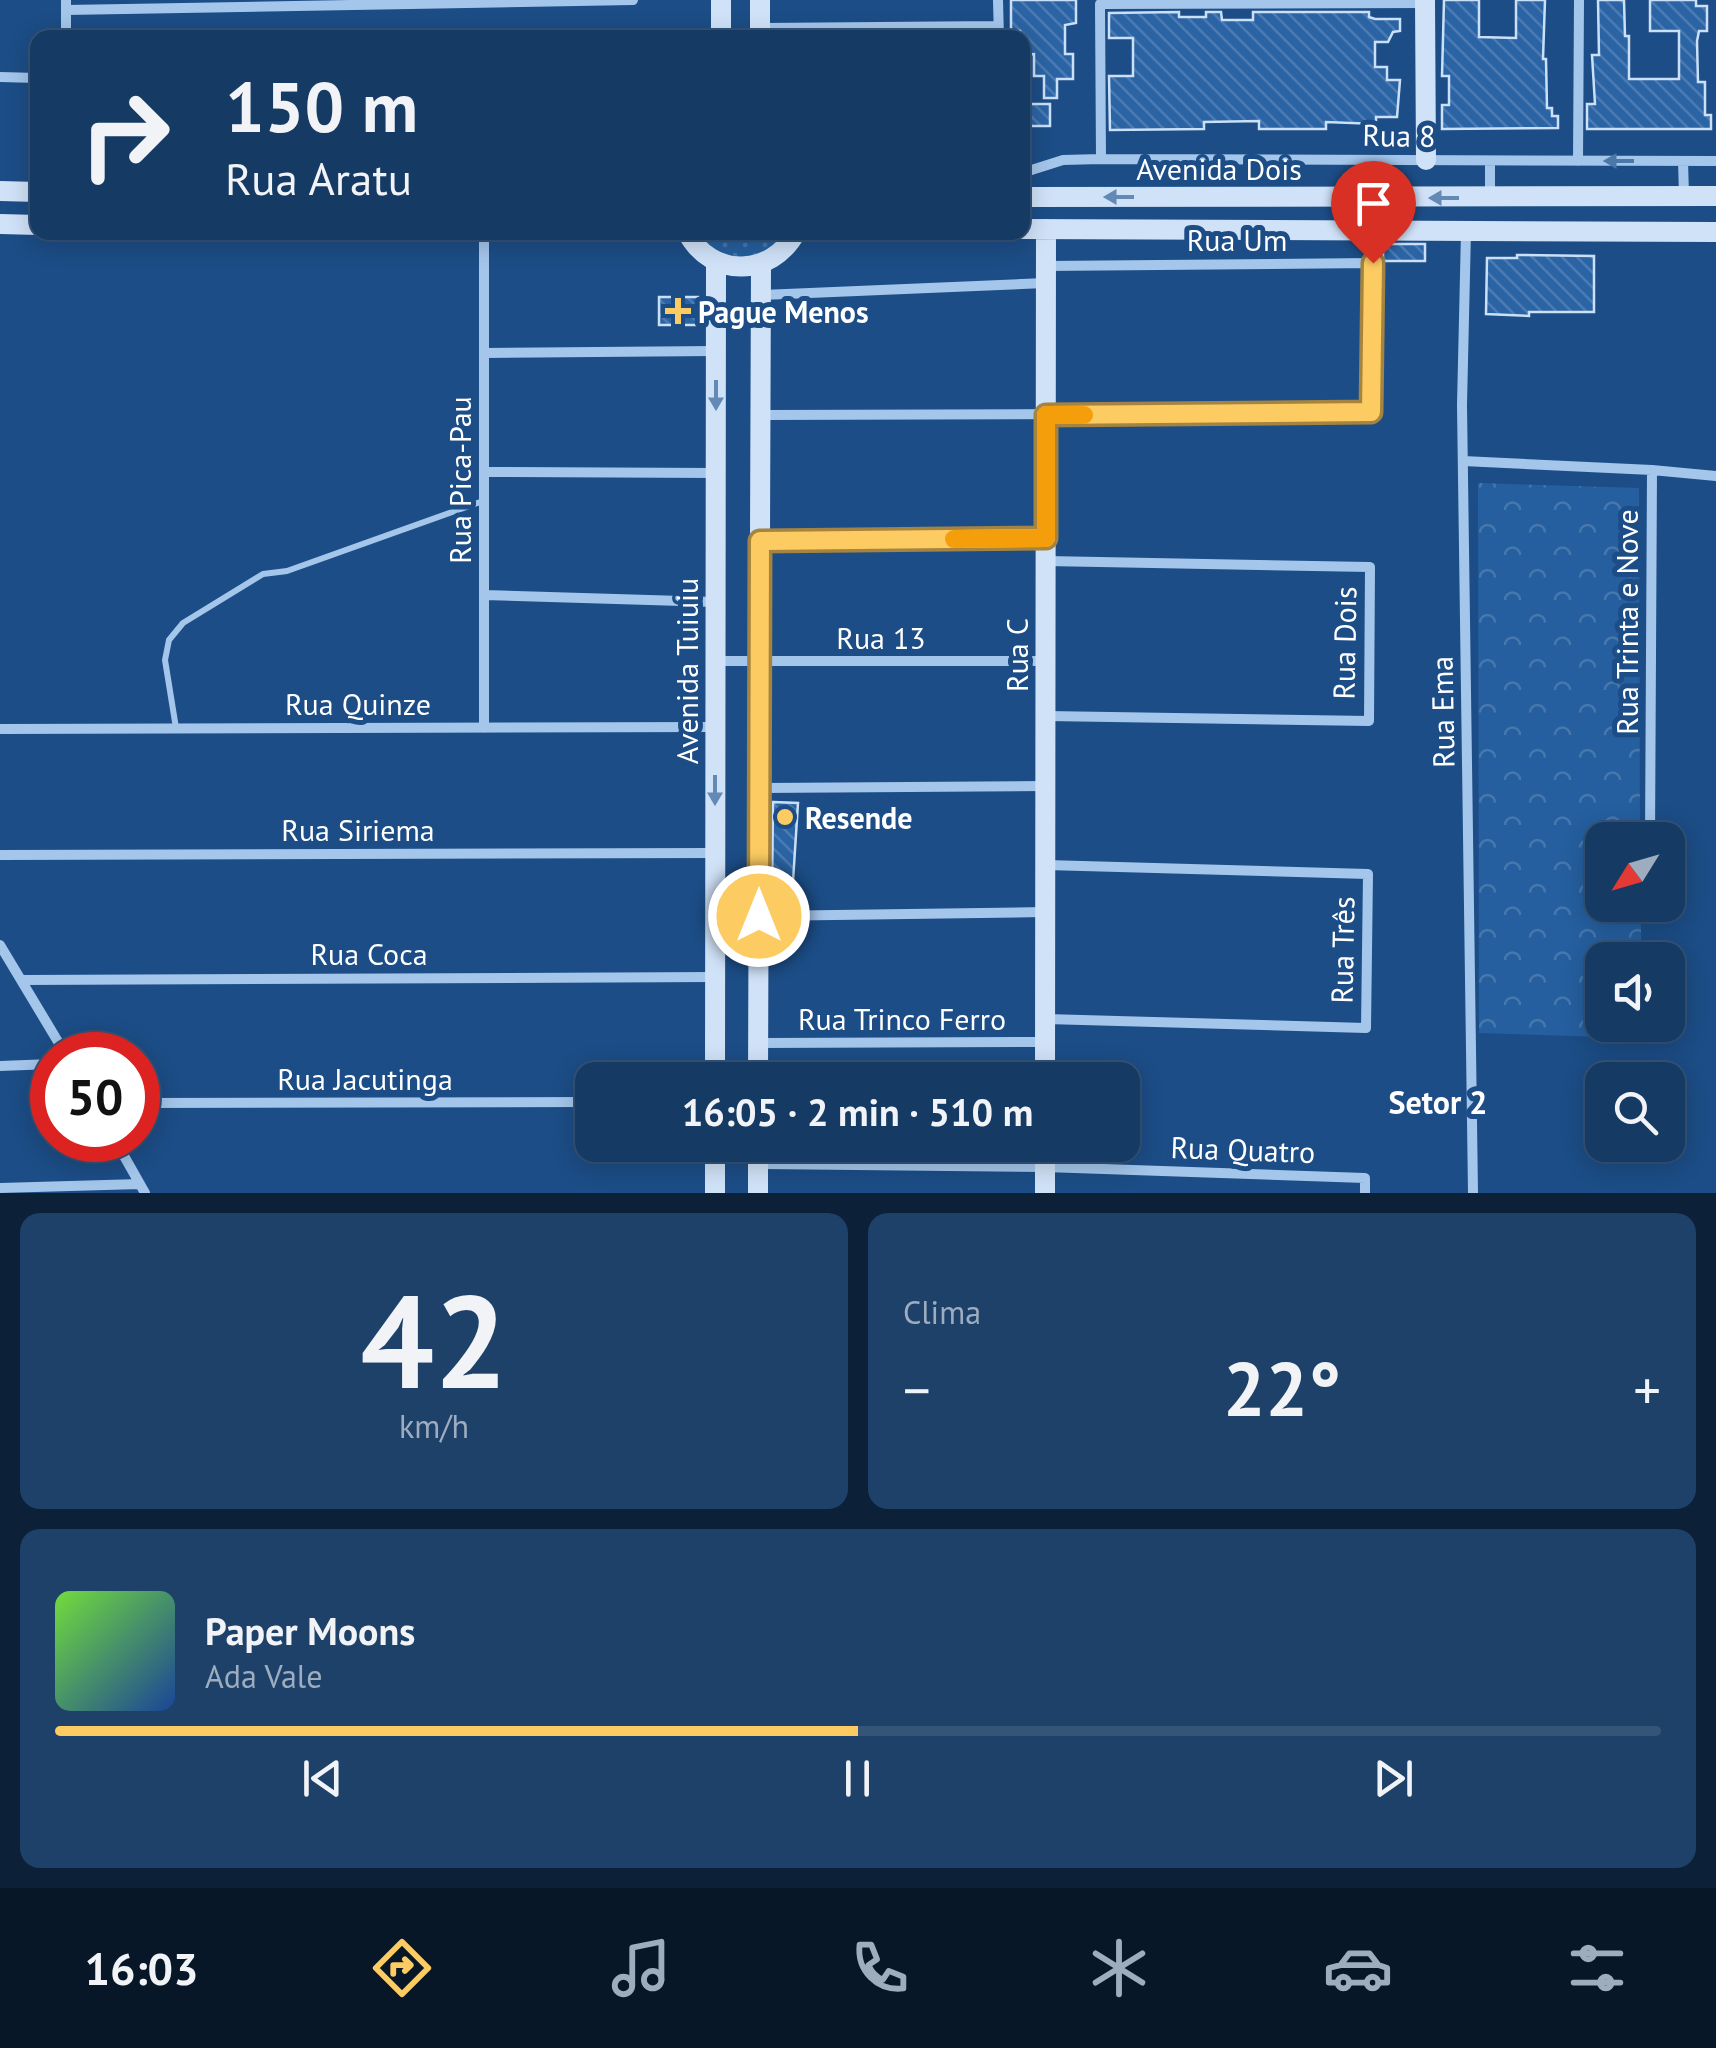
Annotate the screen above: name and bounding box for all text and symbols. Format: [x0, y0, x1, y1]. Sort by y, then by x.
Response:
text: 150 m [225, 61, 418, 151]
icon: right [60, 70, 190, 200]
street label: Rua 8 [1362, 115, 1436, 155]
text: Rua Aratu [225, 149, 412, 207]
street label: Avenida Dois [1136, 149, 1302, 188]
one-way arrow [1602, 153, 1634, 169]
pin [1331, 161, 1416, 264]
icon: arrive [1346, 176, 1401, 231]
one-way arrow [1102, 189, 1134, 205]
one-way arrow [1427, 190, 1459, 206]
street label: Rua Um [1187, 220, 1287, 259]
place label: Pague Menos [698, 292, 869, 331]
marker: Pague Menos [667, 300, 689, 322]
one-way arrow [708, 379, 724, 411]
street label: Rua Pica-Pau [440, 396, 479, 564]
street label: Rua Trinta e Nove [1607, 509, 1646, 735]
street label: Avenida Tuiuiu [667, 578, 706, 764]
street label: Rua Dois [1324, 586, 1364, 700]
street label: Rua 13 [836, 618, 926, 657]
street label: Rua C [997, 618, 1036, 692]
street label: Rua Ema [1422, 656, 1462, 768]
street label: Rua Quinze [285, 684, 431, 723]
one-way arrow [707, 774, 723, 806]
place label: Resende [805, 798, 913, 837]
marker: Resende [774, 806, 796, 828]
street label: Rua Siriema [281, 810, 435, 849]
north arrow [1585, 822, 1685, 922]
map controls [1585, 822, 1685, 1162]
position arrow [707, 864, 811, 968]
street label: Rua Três [1322, 896, 1362, 1004]
street label: Rua Coca [310, 934, 428, 973]
button: sound [1585, 942, 1685, 1042]
street label: Rua Trinco Ferro [798, 999, 1006, 1038]
speed limit sign: 50 [30, 1032, 160, 1162]
street label: Rua Jacutinga [277, 1059, 453, 1098]
button: search [1585, 1062, 1685, 1162]
district label: Setor 2 [1389, 1081, 1487, 1123]
text: 16:05 · 2 min · 510 m [682, 1087, 1033, 1136]
street label: Rua Quatro [1170, 1127, 1316, 1171]
text: 42 [360, 1256, 508, 1424]
text: Clima [903, 1291, 981, 1333]
text: 22° [1223, 1340, 1341, 1437]
text: − [903, 1354, 931, 1425]
text: + [1633, 1354, 1661, 1425]
text: km/h [399, 1405, 469, 1447]
text: Paper Moons [205, 1606, 415, 1655]
text: Ada Vale [205, 1655, 322, 1697]
icon: previous [295, 1751, 350, 1806]
icon: pause [830, 1751, 885, 1806]
icon: next [1366, 1751, 1421, 1806]
icon: directions [367, 1933, 437, 2003]
icon: music [606, 1933, 676, 2003]
icon: phone [845, 1933, 915, 2003]
icon: climate [1084, 1933, 1154, 2003]
icon: car [1323, 1933, 1393, 2003]
icon: filters [1562, 1933, 1632, 2003]
text: 16:03 [84, 1939, 199, 1997]

